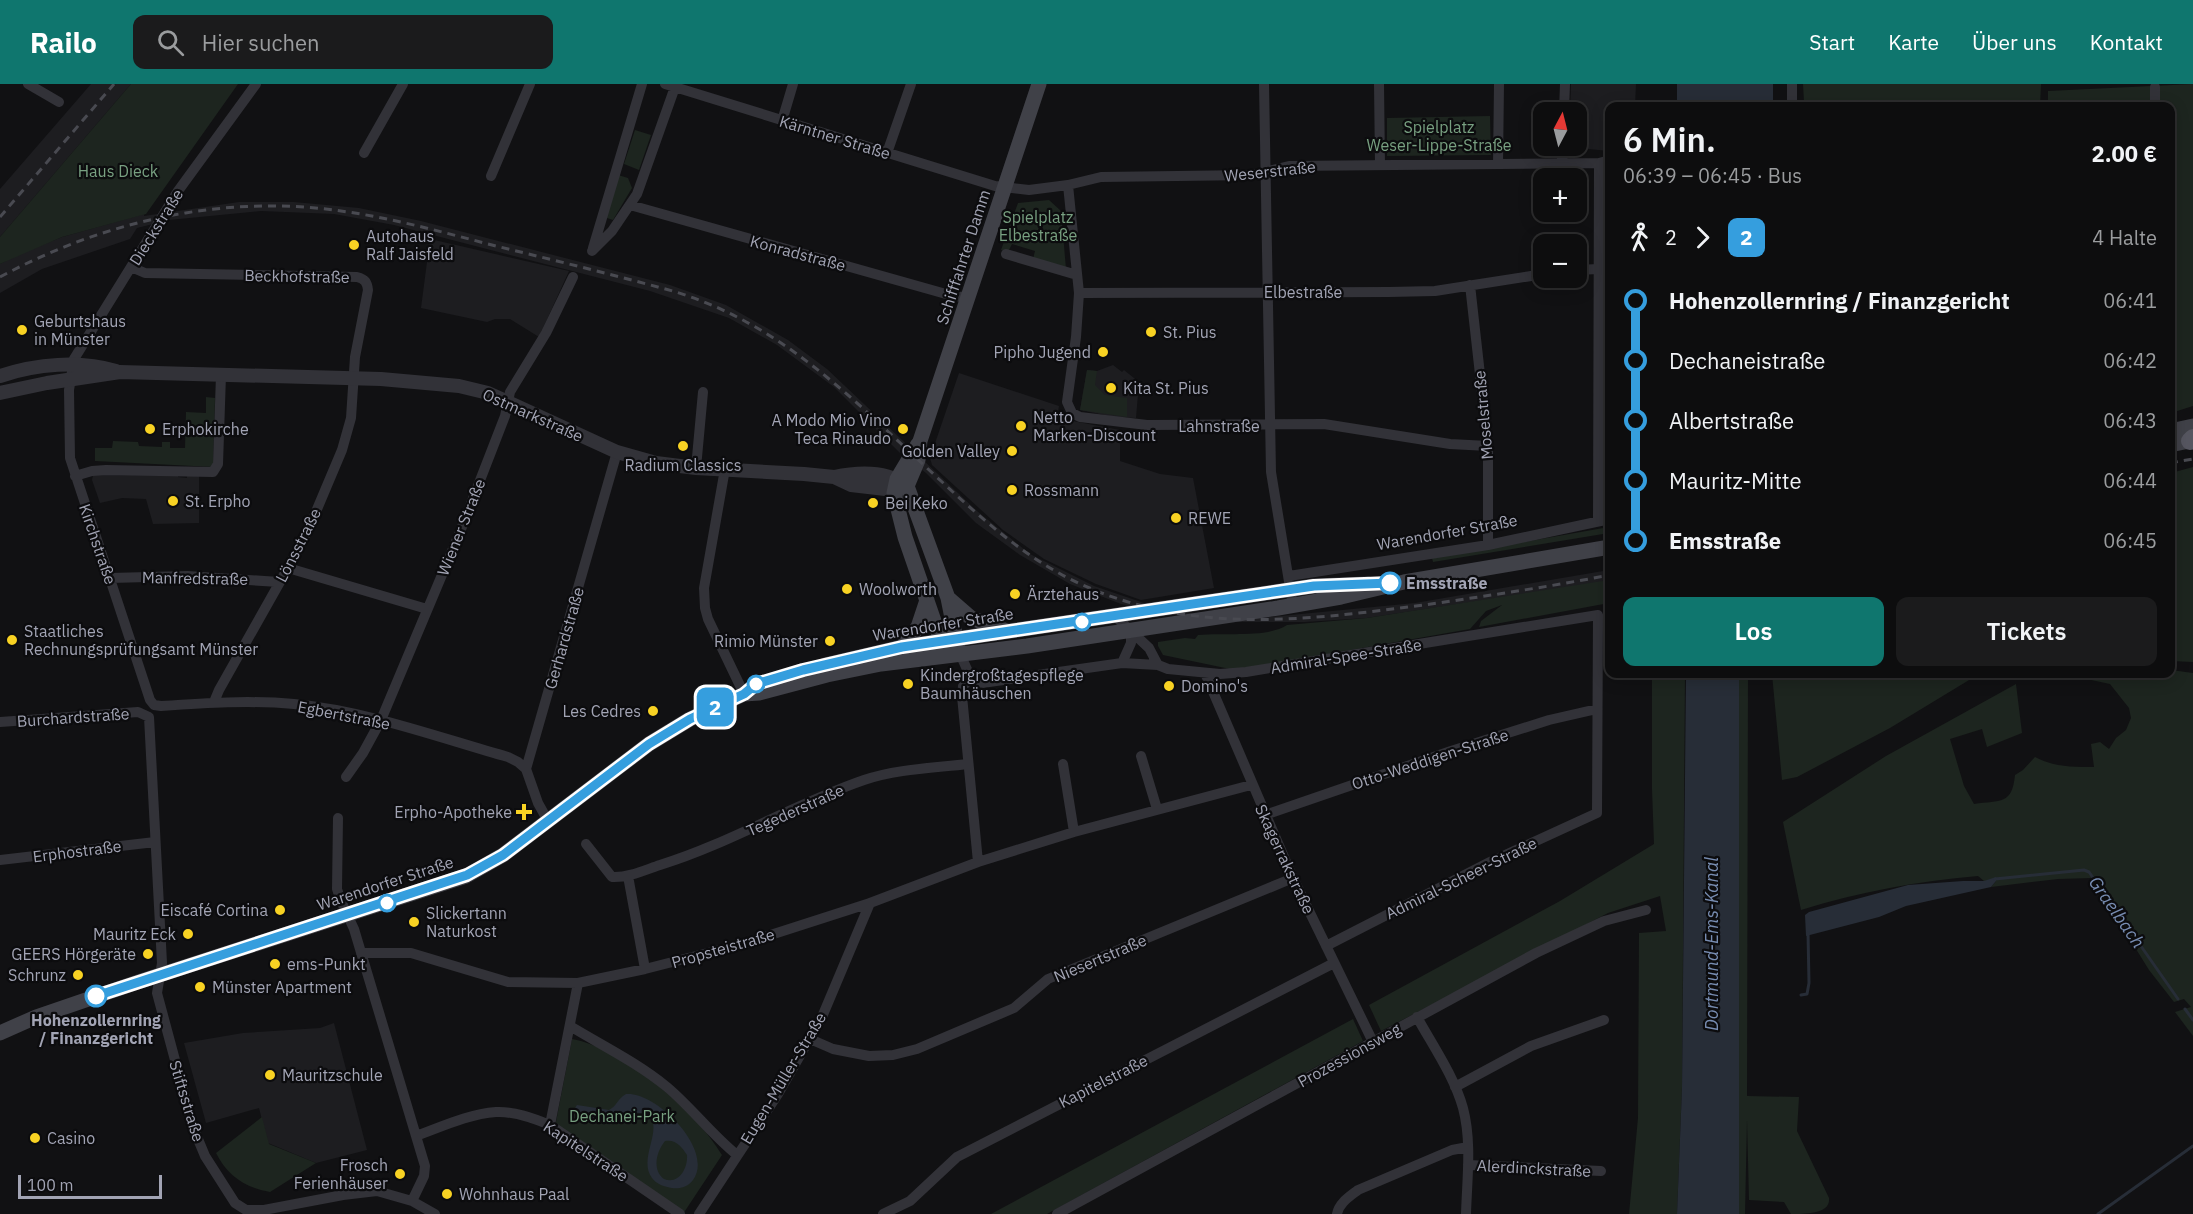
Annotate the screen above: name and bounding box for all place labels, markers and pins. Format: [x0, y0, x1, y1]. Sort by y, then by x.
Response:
place label: Autohaus Ralf Jaisfeld [366, 226, 454, 264]
marker: Autohaus Ralf Jaisfeld [347, 238, 361, 252]
place label: Geburtshaus in Münster [34, 311, 126, 349]
place label: St. Pius [1163, 322, 1217, 342]
marker: Geburtshaus in Münster [15, 323, 29, 337]
marker: St. Pius [1144, 325, 1158, 339]
place label: Pipho Jugend [993, 342, 1091, 362]
marker: Pipho Jugend [1096, 345, 1110, 359]
place label: Kita St. Pius [1123, 378, 1209, 398]
marker: Kita St. Pius [1104, 381, 1118, 395]
place label: Netto Marken-Discount [1033, 407, 1156, 445]
place label: A Modo Mio Vino Teca Rinaudo [771, 410, 891, 448]
place label: Erphokirche [162, 419, 249, 439]
marker: Netto Marken-Discount [1014, 419, 1028, 433]
marker: Erphokirche [143, 422, 157, 436]
marker: A Modo Mio Vino Teca Rinaudo [896, 422, 910, 436]
marker: Radium Classics [676, 439, 690, 453]
place label: Golden Valley [902, 441, 1000, 461]
marker: Golden Valley [1005, 444, 1019, 458]
place label: Radium Classics [625, 455, 741, 475]
place label: Rossmann [1024, 480, 1099, 500]
marker: Rossmann [1005, 483, 1019, 497]
place label: St. Erpho [185, 491, 251, 511]
place label: Bei Keko [885, 493, 948, 513]
marker: St. Erpho [166, 494, 180, 508]
marker: Bei Keko [866, 496, 880, 510]
place label: REWE [1188, 508, 1231, 528]
marker: REWE [1169, 511, 1183, 525]
marker: Emsstraße [1379, 572, 1401, 594]
place label: Emsstraße [1406, 573, 1488, 593]
place label: Woolworth [859, 579, 937, 599]
marker: Woolworth [840, 582, 854, 596]
place label: Ärztehaus [1027, 584, 1099, 604]
marker: Ärztehaus [1008, 587, 1022, 601]
unlabelled marker [1073, 613, 1091, 631]
place label: Staatliches Rechnungsprüfungsamt Münster [24, 621, 258, 659]
place label: Rimio Münster [714, 631, 818, 651]
marker: Staatliches Rechnungsprüfungsamt Münster [5, 633, 19, 647]
marker: Rimio Münster [823, 634, 837, 648]
place label: Kindergroßtagespflege Baumhäuschen [920, 665, 1084, 703]
unlabelled marker [747, 675, 765, 693]
place label: Domino's [1181, 676, 1248, 696]
marker: Kindergroßtagespflege Baumhäuschen [901, 677, 915, 691]
marker: Domino's [1162, 679, 1176, 693]
place label: Les Cedres [562, 701, 641, 721]
marker: Les Cedres [646, 704, 660, 718]
place label: Erpho-Apotheke [394, 802, 512, 822]
marker: Erpho-Apotheke [517, 805, 531, 819]
unlabelled marker [378, 894, 396, 912]
place label: Eiscafé Cortina [161, 900, 268, 920]
marker: Eiscafé Cortina [273, 903, 287, 917]
place label: Slickertann Naturkost [426, 903, 507, 941]
marker: Slickertann Naturkost [407, 915, 421, 929]
place label: Mauritz Eck [93, 924, 177, 944]
marker: Mauritz Eck [181, 927, 195, 941]
place label: GEERS Hörgeräte [11, 944, 136, 964]
marker: GEERS Hörgeräte [141, 947, 155, 961]
place label: ems-Punkt [287, 954, 366, 974]
marker: ems-Punkt [268, 957, 282, 971]
place label: Schrunz [8, 965, 66, 985]
marker: Schrunz [71, 968, 85, 982]
place label: Münster Apartment [212, 977, 352, 997]
marker: Münster Apartment [193, 980, 207, 994]
marker: Hohenzollernring / Finanzgericht [85, 985, 107, 1007]
place label: Hohenzollernring / Finanzgericht [31, 1010, 161, 1048]
place label: Mauritzschule [282, 1065, 383, 1085]
marker: Mauritzschule [263, 1068, 277, 1082]
place label: Casino [47, 1128, 95, 1148]
marker: Casino [28, 1131, 42, 1145]
place label: Frosch Ferienhäuser [294, 1155, 388, 1193]
marker: Frosch Ferienhäuser [393, 1167, 407, 1181]
place label: Wohnhaus Paal [459, 1184, 569, 1204]
marker: Wohnhaus Paal [440, 1187, 454, 1201]

